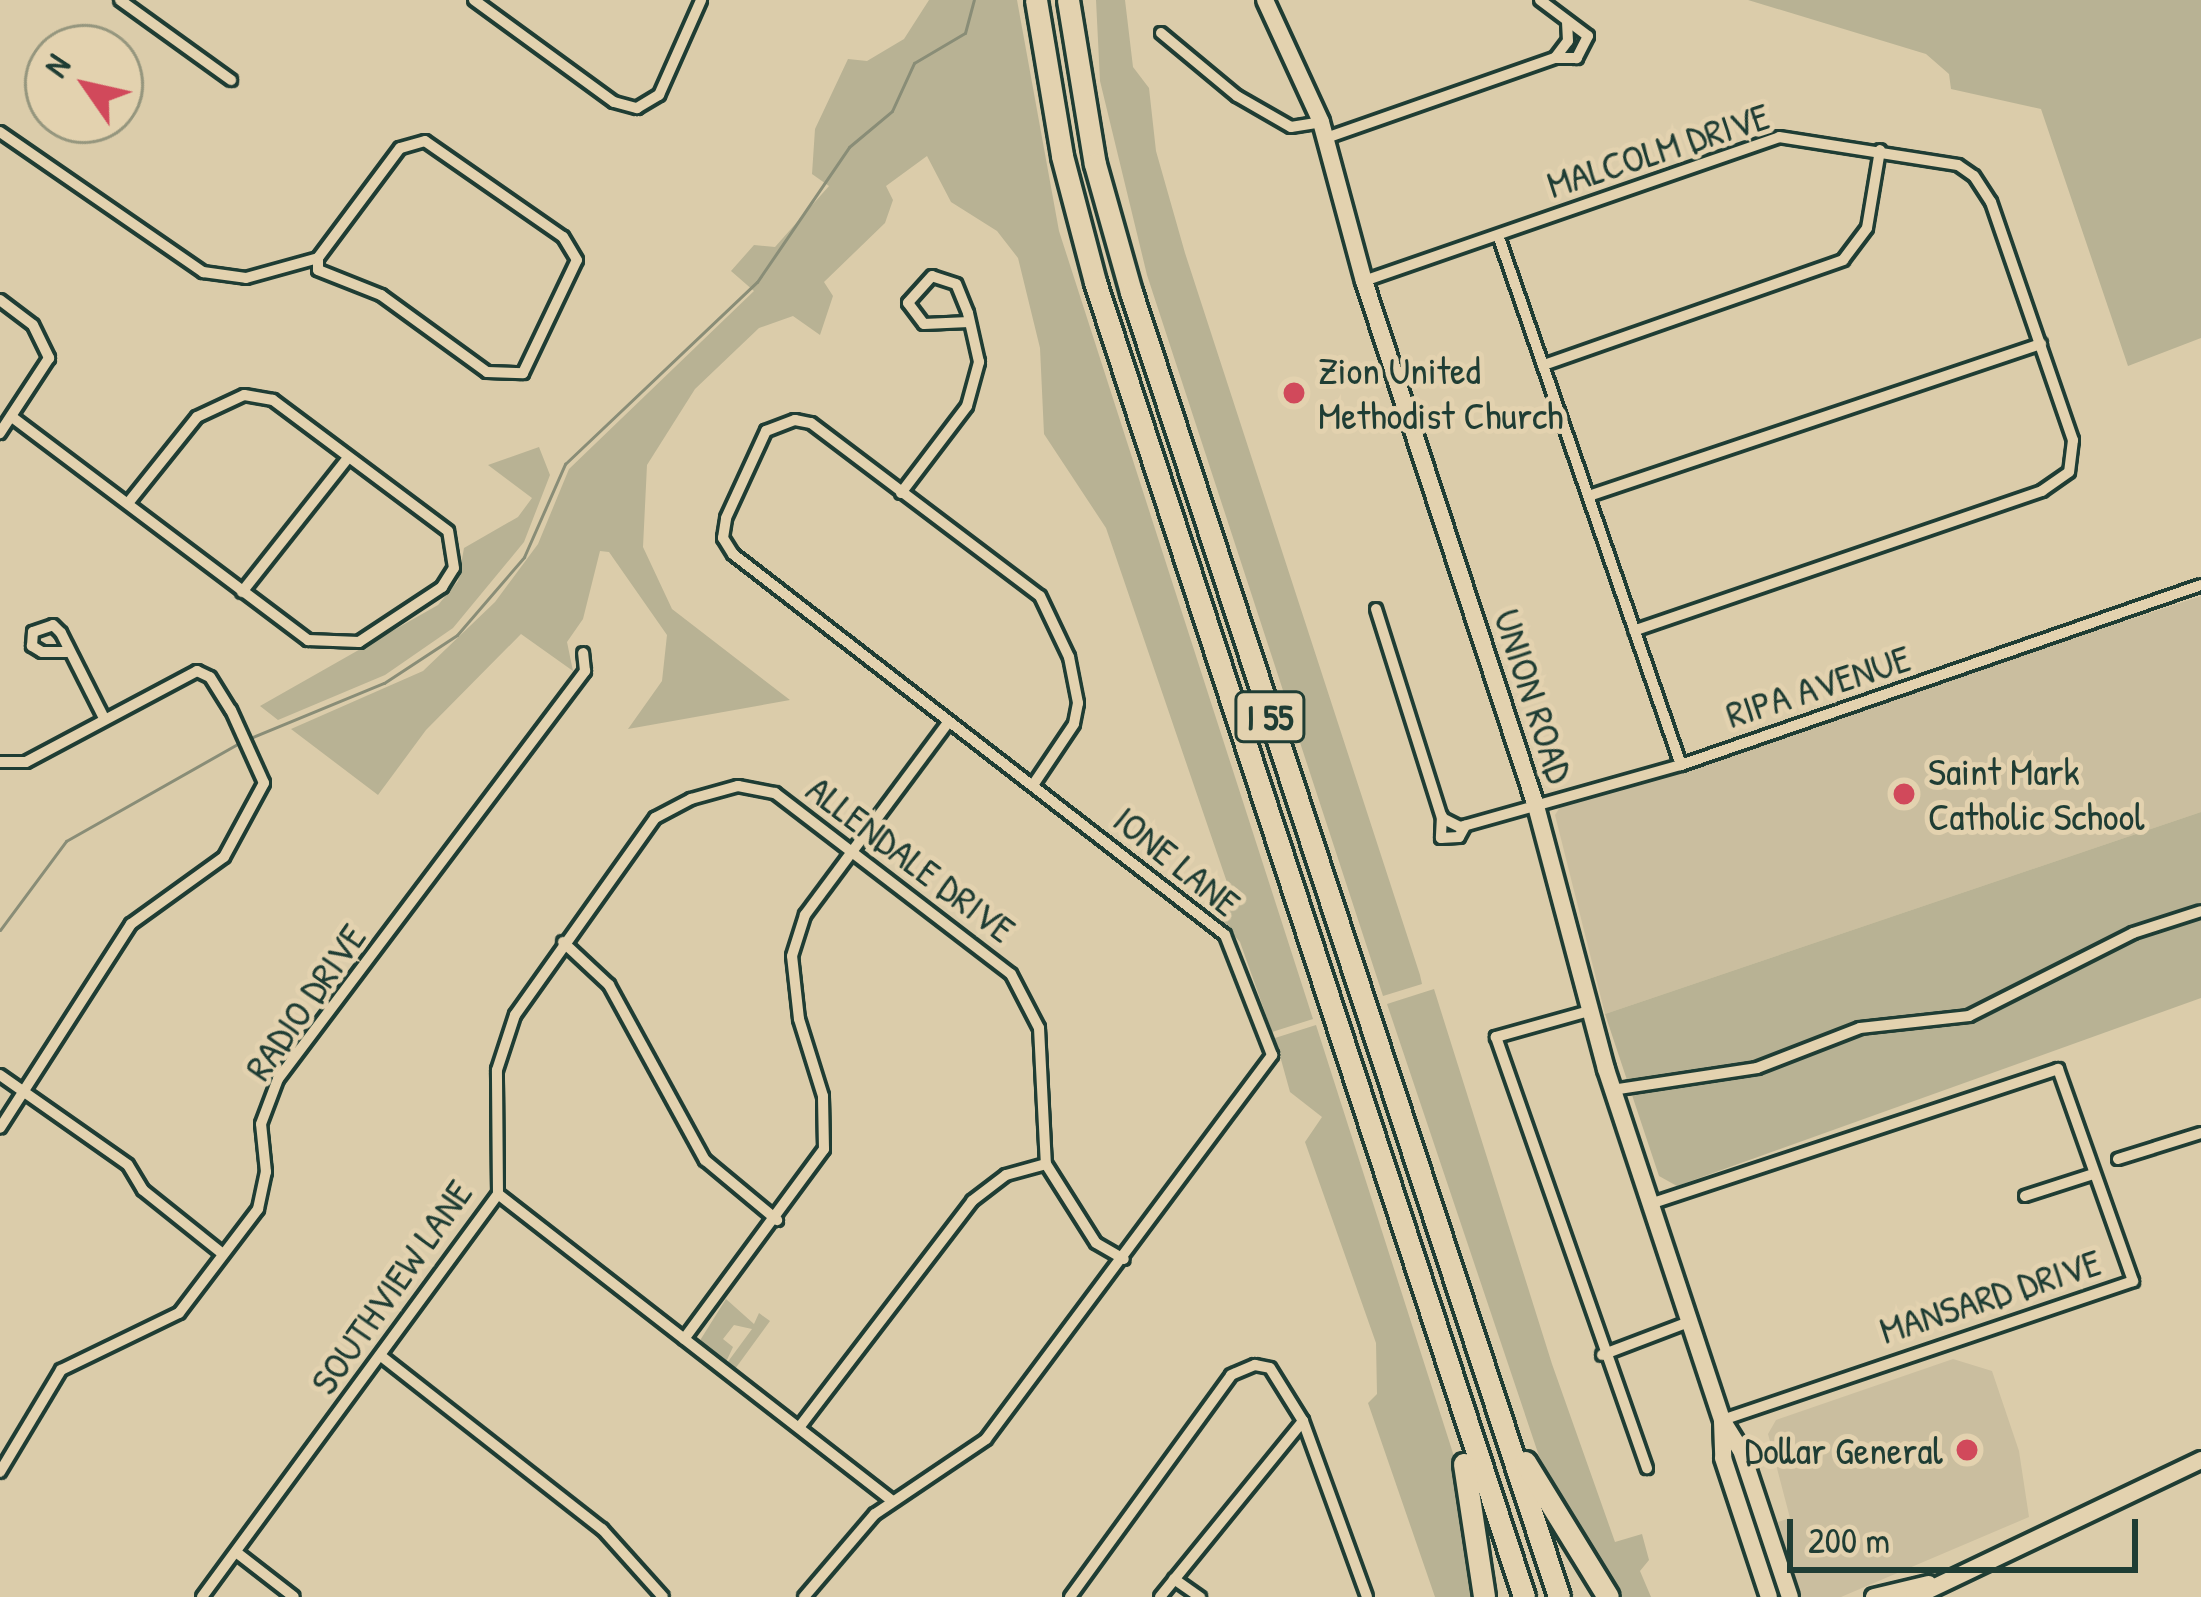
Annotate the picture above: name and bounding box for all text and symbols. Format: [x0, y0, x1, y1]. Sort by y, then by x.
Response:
north arrow [24, 24, 144, 144]
text: N [33, 46, 80, 85]
street label: MALCOLM DRIVE [1541, 92, 1775, 208]
place label: Zion United Methodist Church [1318, 348, 1563, 439]
marker: Zion United Methodist Church [1281, 380, 1307, 406]
street label: UNION ROAD [1484, 603, 1584, 789]
street label: RIPA AVENUE [1720, 634, 1916, 738]
road number: I 55 [1234, 687, 1306, 747]
place label: Saint Mark Catholic School [1928, 749, 2145, 840]
street label: ALLENDALE DRIVE [798, 765, 1024, 953]
marker: Saint Mark Catholic School [1891, 781, 1917, 807]
street label: IONE LANE [1104, 796, 1250, 926]
street label: RADIO DRIVE [234, 915, 376, 1089]
street label: SOUTHVIEW LANE [300, 1171, 482, 1403]
street label: MANSARD DRIVE [1874, 1238, 2106, 1354]
place label: Dollar General [1745, 1427, 1943, 1473]
marker: Dollar General [1954, 1437, 1980, 1463]
scale bar [1793, 1495, 2144, 1569]
text: 200 m [1808, 1515, 1890, 1564]

